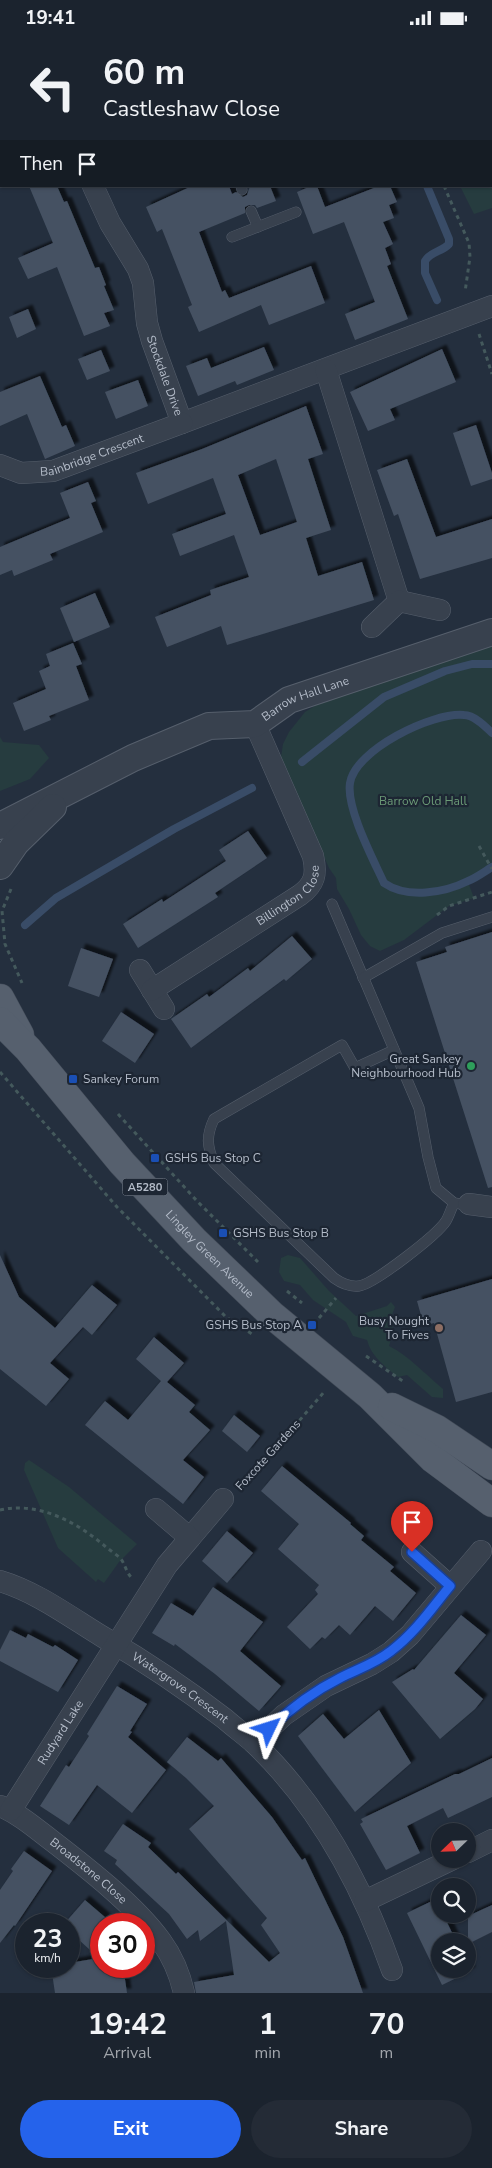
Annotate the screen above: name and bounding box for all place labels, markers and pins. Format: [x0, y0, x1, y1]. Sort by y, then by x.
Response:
place label: Great Sankey Neighbourhood Hub [351, 1051, 462, 1081]
marker: Great Sankey Neighbourhood Hub [465, 1060, 477, 1072]
place label: Sankey Forum [83, 1071, 159, 1087]
marker: Sankey Forum [67, 1073, 79, 1085]
place label: GSHS Bus Stop C [165, 1150, 261, 1166]
marker: GSHS Bus Stop C [149, 1152, 161, 1164]
place label: GSHS Bus Stop B [233, 1225, 329, 1241]
marker: GSHS Bus Stop B [217, 1227, 229, 1239]
place label: Busy Nought To Fives [359, 1313, 430, 1343]
place label: GSHS Bus Stop A [206, 1317, 302, 1333]
marker: GSHS Bus Stop A [306, 1319, 318, 1331]
marker: Busy Nought To Fives [433, 1322, 445, 1334]
pin [391, 1501, 433, 1552]

